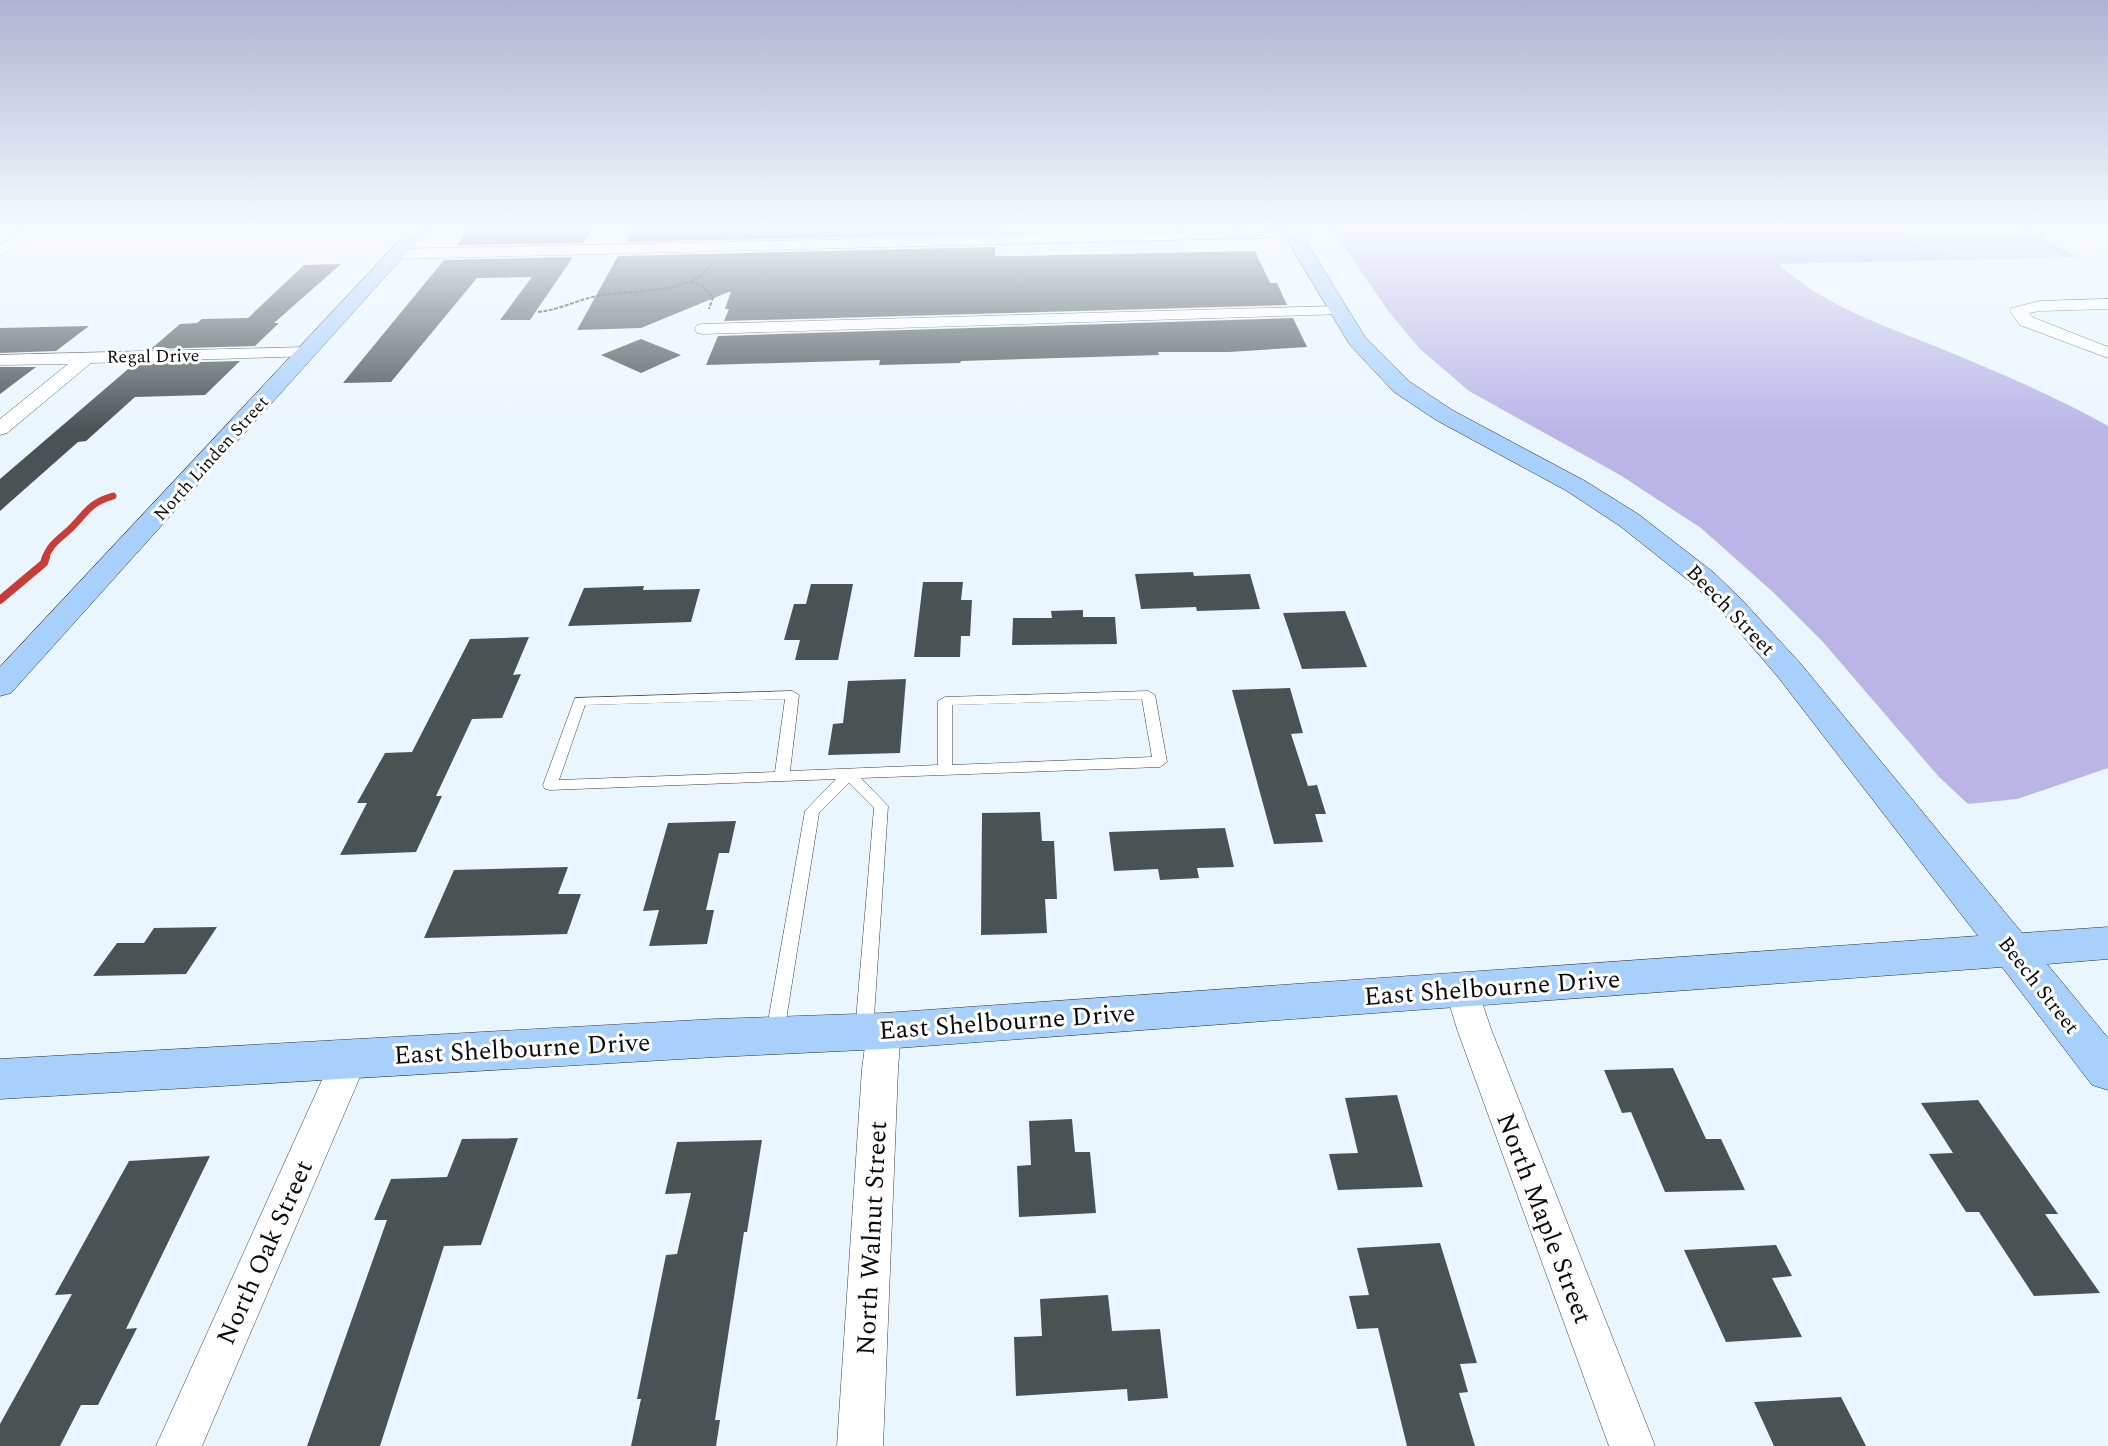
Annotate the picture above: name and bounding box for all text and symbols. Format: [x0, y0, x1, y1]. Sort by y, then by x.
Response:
street label: Regal Drive [106, 342, 200, 371]
street label: North Linden Street [147, 389, 275, 527]
street label: Beech Street [1678, 557, 1782, 664]
street label: Beech Street [1990, 930, 2087, 1042]
street label: East Shelbourne Drive [1362, 959, 1622, 1017]
street label: East Shelbourne Drive [877, 993, 1137, 1051]
street label: East Shelbourne Drive [393, 1022, 651, 1076]
street label: North Maple Street [1485, 1107, 1603, 1330]
street label: North Walnut Street [846, 1120, 898, 1356]
street label: North Oak Street [206, 1153, 324, 1351]

